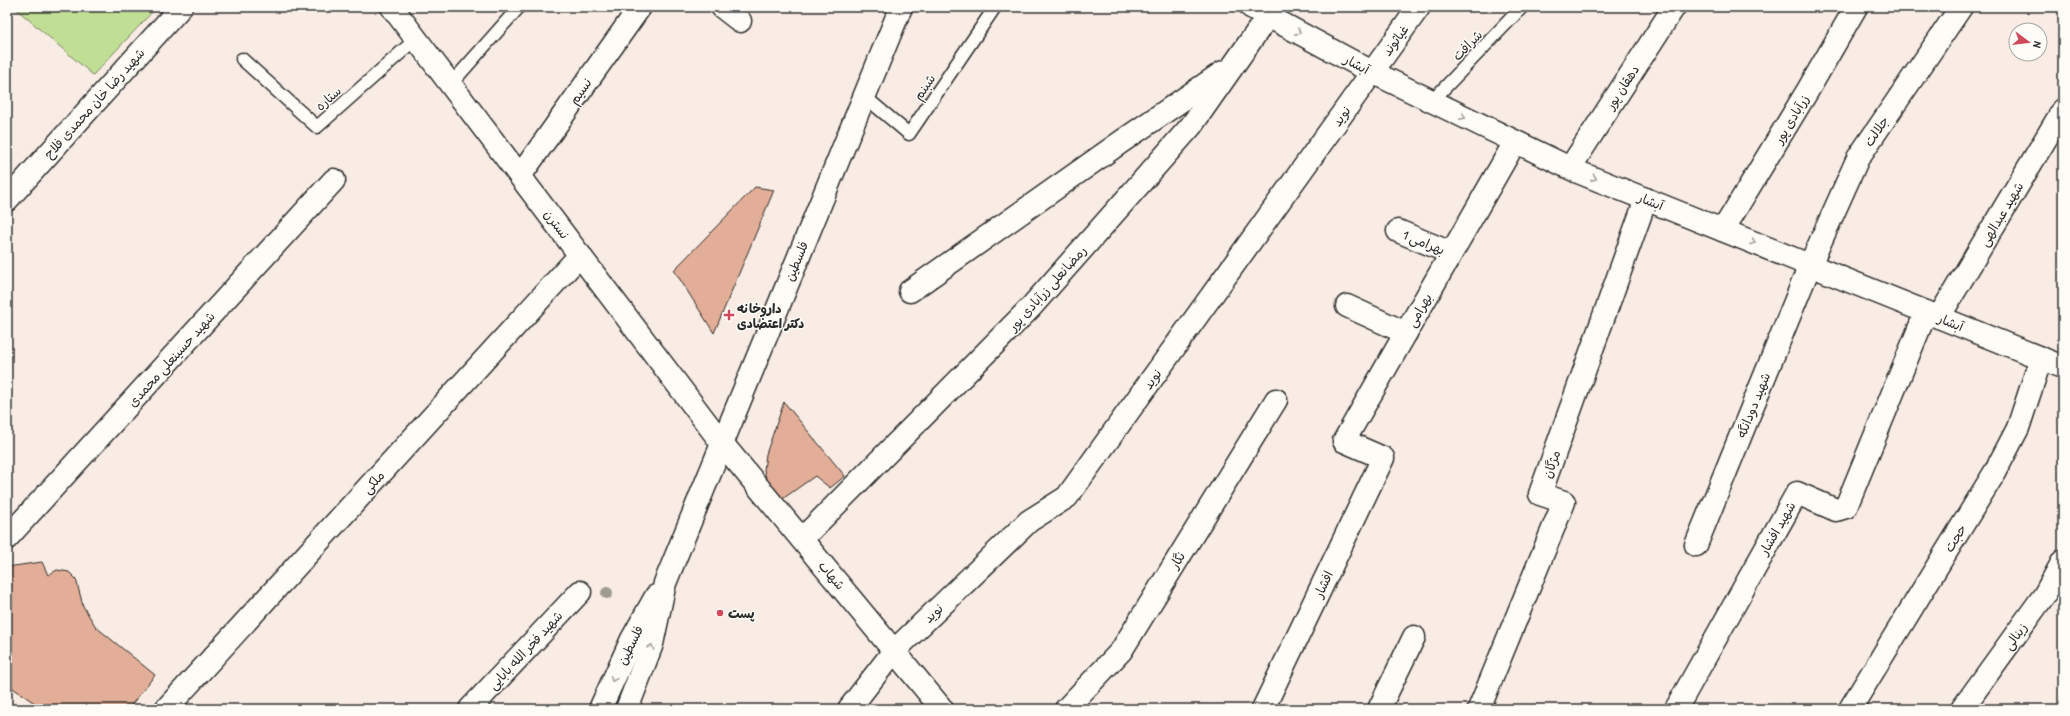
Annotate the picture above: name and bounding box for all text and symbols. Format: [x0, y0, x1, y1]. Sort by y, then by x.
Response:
street label: غیاثوند [1378, 21, 1412, 59]
north arrow [2008, 22, 2048, 62]
street label: شرافت [1448, 26, 1486, 64]
one-way arrow [1294, 28, 1301, 35]
text: N [2030, 40, 2045, 49]
street label: شهید رضا خان محمدی فلاح [39, 44, 149, 163]
street label: آبشار [1340, 49, 1373, 78]
street label: دهقان پور [1600, 61, 1643, 114]
street label: شبنم [909, 70, 941, 105]
street label: نسیم [565, 74, 597, 109]
street label: ستاره [311, 82, 345, 114]
street label: زرآبادی پور [1769, 91, 1813, 148]
street label: نوید [1328, 102, 1354, 130]
one-way arrow [1459, 112, 1467, 120]
street label: جلالت [1859, 112, 1893, 150]
one-way arrow [1589, 173, 1597, 181]
street label: شهید عبدالهی [1975, 179, 2028, 250]
street label: آبشار [1635, 187, 1667, 215]
street label: نسترن [540, 206, 574, 242]
street label: بهرامی 1 [1400, 225, 1448, 260]
street label: فلسطین [780, 238, 812, 284]
one-way arrow [1750, 238, 1757, 246]
street label: رمضانعلی زرآبادی پور [1003, 241, 1091, 336]
street label: بهرامی [1402, 290, 1437, 331]
place label: داروخانه دکتر اعتضادی [737, 299, 804, 332]
street label: شهید حسینعلی محمدی [123, 307, 219, 411]
street label: آبشار [1935, 308, 1967, 336]
marker: داروخانه دکتر اعتضادی [724, 310, 734, 320]
street label: نوید [1139, 365, 1165, 393]
street label: شهید دودانگه [1732, 370, 1774, 440]
street label: مژگان [1538, 447, 1564, 481]
street label: ملکی [358, 467, 389, 498]
street label: شهید افشار [1754, 498, 1800, 559]
street label: حجت [1940, 521, 1970, 555]
street label: نگار [1164, 548, 1189, 573]
street label: شهاب [815, 557, 849, 593]
street label: افشار [1309, 568, 1337, 601]
street label: نوید [919, 599, 947, 627]
place label: پست [728, 604, 755, 622]
street label: شهید فخر الله بابایی [484, 607, 567, 694]
marker: پست [715, 608, 725, 618]
street label: زینالی [1999, 619, 2032, 654]
street label: فلسطین [613, 622, 647, 668]
one-way arrow [646, 643, 655, 650]
one-way arrow [610, 675, 618, 682]

